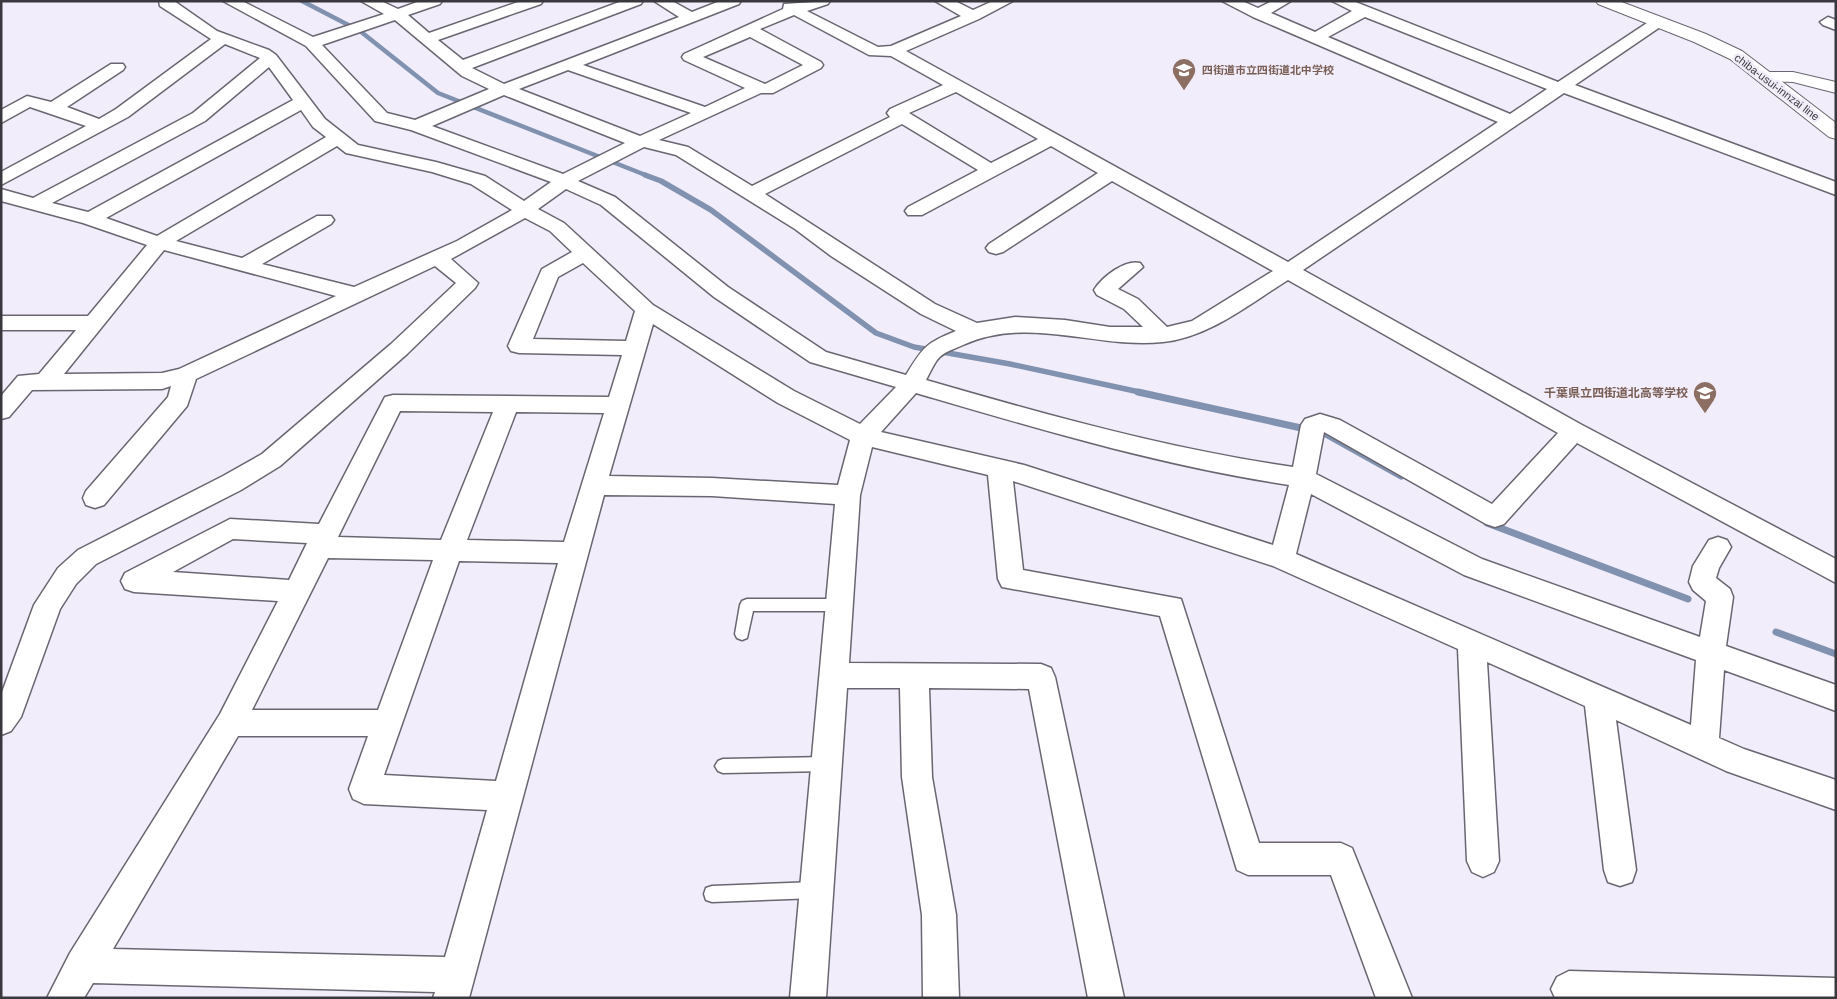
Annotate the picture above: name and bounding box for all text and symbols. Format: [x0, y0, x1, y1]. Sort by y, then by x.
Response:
street label: chiba-usui-innzai line [1732, 51, 1822, 123]
school or university icon: 四街道市立四街道北中学校 [1171, 57, 1197, 91]
place label: 四街道市立四街道北中学校 [1202, 64, 1334, 76]
school or university icon: 千葉県立四街道北高等学校 [1692, 380, 1718, 414]
place label: 千葉県立四街道北高等学校 [1544, 386, 1688, 400]

